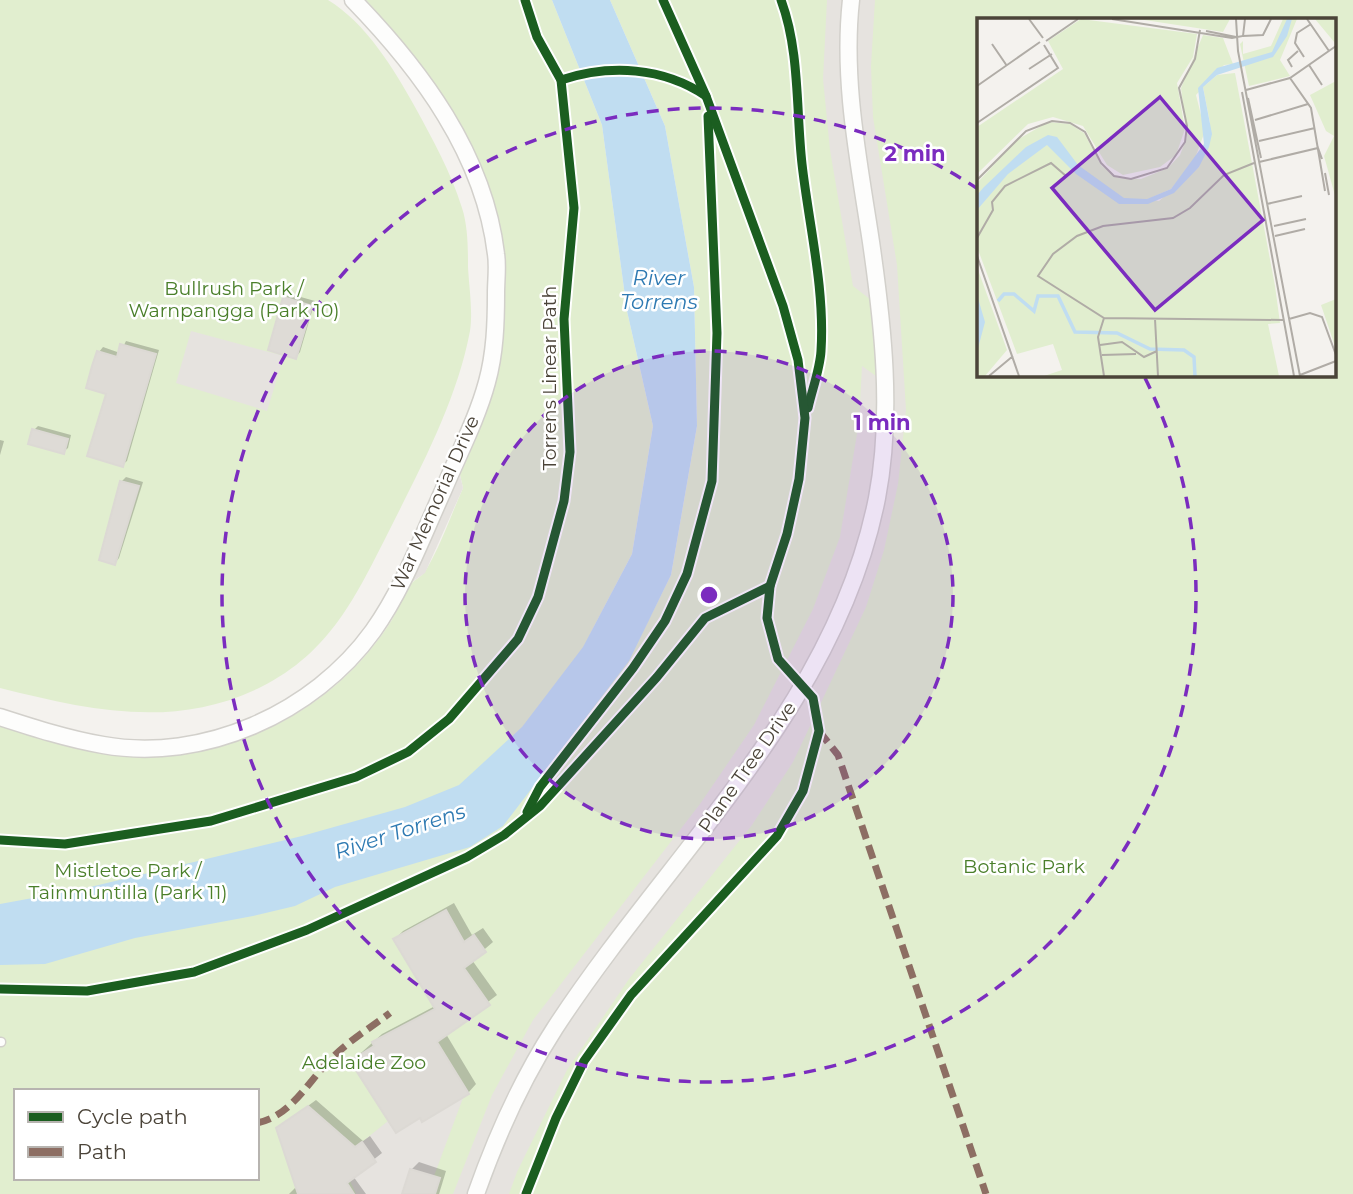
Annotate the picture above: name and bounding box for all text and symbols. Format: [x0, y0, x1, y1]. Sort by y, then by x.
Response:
inset map [977, 18, 1336, 376]
text: 2 min [884, 141, 946, 166]
water label: River Torrens [620, 265, 698, 314]
park label: Bullrush Park / Warnpangga (Park 10) [129, 277, 340, 322]
street label: Torrens Linear Path [538, 286, 561, 470]
text: 1 min [853, 410, 911, 435]
street label: War Memorial Drive [386, 412, 484, 594]
centre of rings [697, 583, 721, 607]
street label: Plane Tree Drive [693, 697, 801, 837]
water label: River Torrens [331, 798, 469, 864]
park label: Botanic Park [963, 855, 1086, 878]
park label: Mistletoe Park / Tainmuntilla (Park 11) [28, 859, 228, 904]
park label: Adelaide Zoo [302, 1051, 426, 1074]
legend [14, 1089, 259, 1180]
text: Cycle path [77, 1104, 188, 1129]
text: Path [77, 1139, 127, 1164]

